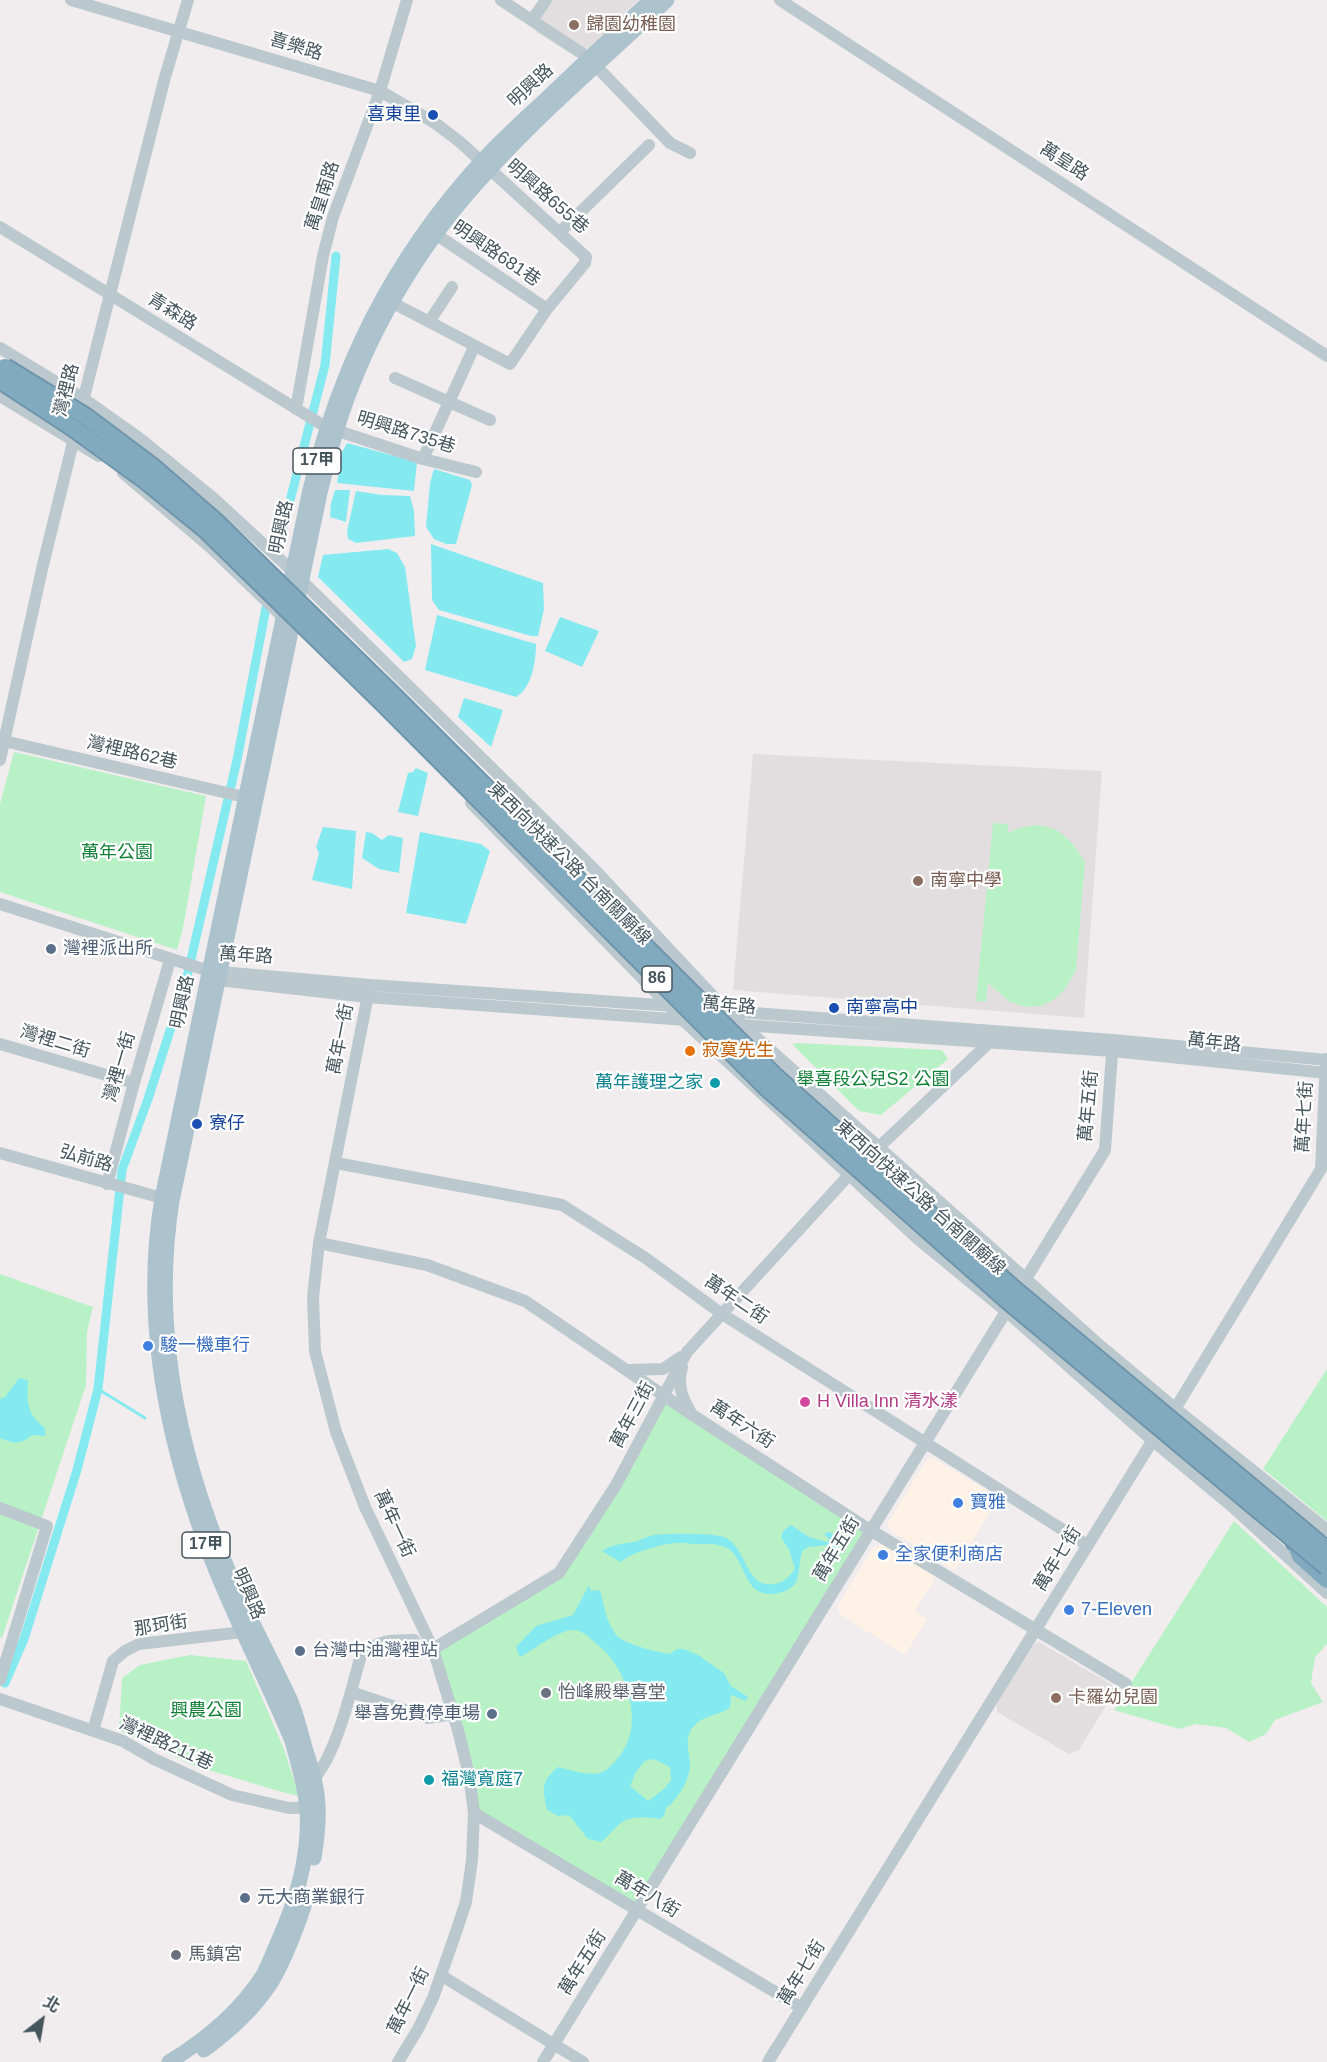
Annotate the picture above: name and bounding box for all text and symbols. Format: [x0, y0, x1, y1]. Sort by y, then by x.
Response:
place label: 歸園幼稚園 [586, 14, 676, 36]
marker: 歸園幼稚園 [567, 18, 581, 32]
street label: 喜樂路 [267, 29, 325, 65]
street label: 明興路 [504, 60, 558, 112]
place label: 喜東里 [367, 104, 421, 126]
marker: 喜東里 [426, 108, 440, 122]
street label: 萬皇路 [1035, 138, 1093, 186]
street label: 明興路655巷 [501, 155, 593, 239]
street label: 萬皇南路 [302, 158, 344, 234]
street label: 明興路681巷 [448, 217, 544, 291]
street label: 青森路 [143, 289, 201, 335]
street label: 灣裡路 [50, 361, 84, 419]
street label: 明興路735巷 [354, 408, 458, 458]
road number: 17甲 [293, 448, 341, 474]
street label: 明興路 [266, 498, 298, 556]
street label: 灣裡路62巷 [85, 732, 179, 774]
street label: 東西向快速公路 台南關廟線 [483, 778, 655, 950]
park label: 萬年公園 [81, 842, 153, 864]
place label: 南寧中學 [930, 870, 1002, 892]
marker: 南寧中學 [911, 874, 925, 888]
place label: 灣裡派出所 [63, 938, 153, 960]
marker: 灣裡派出所 [44, 942, 58, 956]
street label: 萬年路 [218, 944, 274, 968]
road number: 86 [642, 966, 672, 992]
street label: 明興路 [167, 973, 199, 1031]
street label: 萬年路 [701, 993, 757, 1019]
place label: 南寧高中 [846, 997, 918, 1019]
marker: 南寧高中 [827, 1001, 841, 1015]
street label: 萬年一街 [324, 1002, 358, 1076]
street label: 灣裡二街 [17, 1021, 93, 1063]
street label: 灣裡一街 [100, 1029, 140, 1105]
street label: 萬年路 [1186, 1029, 1242, 1057]
place label: 寂寞先生 [702, 1040, 774, 1062]
marker: 寂寞先生 [683, 1044, 697, 1058]
park label: 舉喜段公兒S2 公園 [796, 1069, 950, 1091]
street label: 萬年五街 [1075, 1069, 1103, 1143]
place label: 萬年護理之家 [595, 1072, 703, 1094]
marker: 萬年護理之家 [708, 1076, 722, 1090]
street label: 萬年七街 [1292, 1080, 1318, 1154]
place label: 寮仔 [209, 1113, 245, 1135]
street label: 東西向快速公路 台南關廟線 [831, 1116, 1009, 1280]
marker: 寮仔 [190, 1117, 204, 1131]
street label: 弘前路 [57, 1141, 115, 1177]
street label: 萬年二街 [700, 1271, 772, 1329]
place label: 駿一機車行 [160, 1335, 250, 1357]
marker: 駿一機車行 [141, 1339, 155, 1353]
street label: 萬年三街 [607, 1378, 659, 1452]
place label: H Villa Inn 清水漾 [817, 1391, 958, 1413]
marker: H Villa Inn 清水漾 [798, 1395, 812, 1409]
street label: 萬年六街 [706, 1396, 778, 1454]
street label: 萬年一街 [369, 1487, 419, 1561]
place label: 寶雅 [970, 1492, 1006, 1514]
marker: 寶雅 [951, 1496, 965, 1510]
street label: 萬年五街 [809, 1513, 865, 1585]
street label: 萬年七街 [1030, 1523, 1086, 1595]
road number: 17甲 [182, 1532, 230, 1558]
place label: 全家便利商店 [895, 1544, 1003, 1566]
marker: 全家便利商店 [876, 1548, 890, 1562]
street label: 明興路 [227, 1565, 269, 1623]
place label: 7-Eleven [1081, 1599, 1152, 1621]
marker: 7-Eleven [1062, 1603, 1076, 1617]
street label: 那珂街 [133, 1611, 189, 1641]
place label: 台灣中油灣裡站 [312, 1640, 438, 1662]
marker: 台灣中油灣裡站 [293, 1644, 307, 1658]
place label: 怡峰殿舉喜堂 [558, 1682, 666, 1704]
marker: 怡峰殿舉喜堂 [539, 1686, 553, 1700]
place label: 卡羅幼兒園 [1068, 1687, 1158, 1709]
marker: 卡羅幼兒園 [1049, 1691, 1063, 1705]
park label: 興農公園 [170, 1700, 242, 1722]
place label: 舉喜免費停車場 [354, 1703, 480, 1725]
marker: 舉喜免費停車場 [485, 1707, 499, 1721]
street label: 灣裡路211巷 [116, 1713, 216, 1775]
place label: 福灣寬庭7 [441, 1769, 523, 1791]
marker: 福灣寬庭7 [422, 1773, 436, 1787]
street label: 萬年八街 [611, 1867, 683, 1923]
place label: 元大商業銀行 [257, 1887, 365, 1909]
marker: 元大商業銀行 [238, 1891, 252, 1905]
street label: 萬年五街 [555, 1927, 611, 1999]
street label: 萬年七街 [774, 1937, 830, 2009]
place label: 馬鎮宮 [188, 1944, 242, 1966]
marker: 馬鎮宮 [169, 1948, 183, 1962]
street label: 萬年一街 [384, 1964, 434, 2038]
north arrow [12, 1990, 72, 2050]
text: 北 [40, 1993, 63, 2016]

